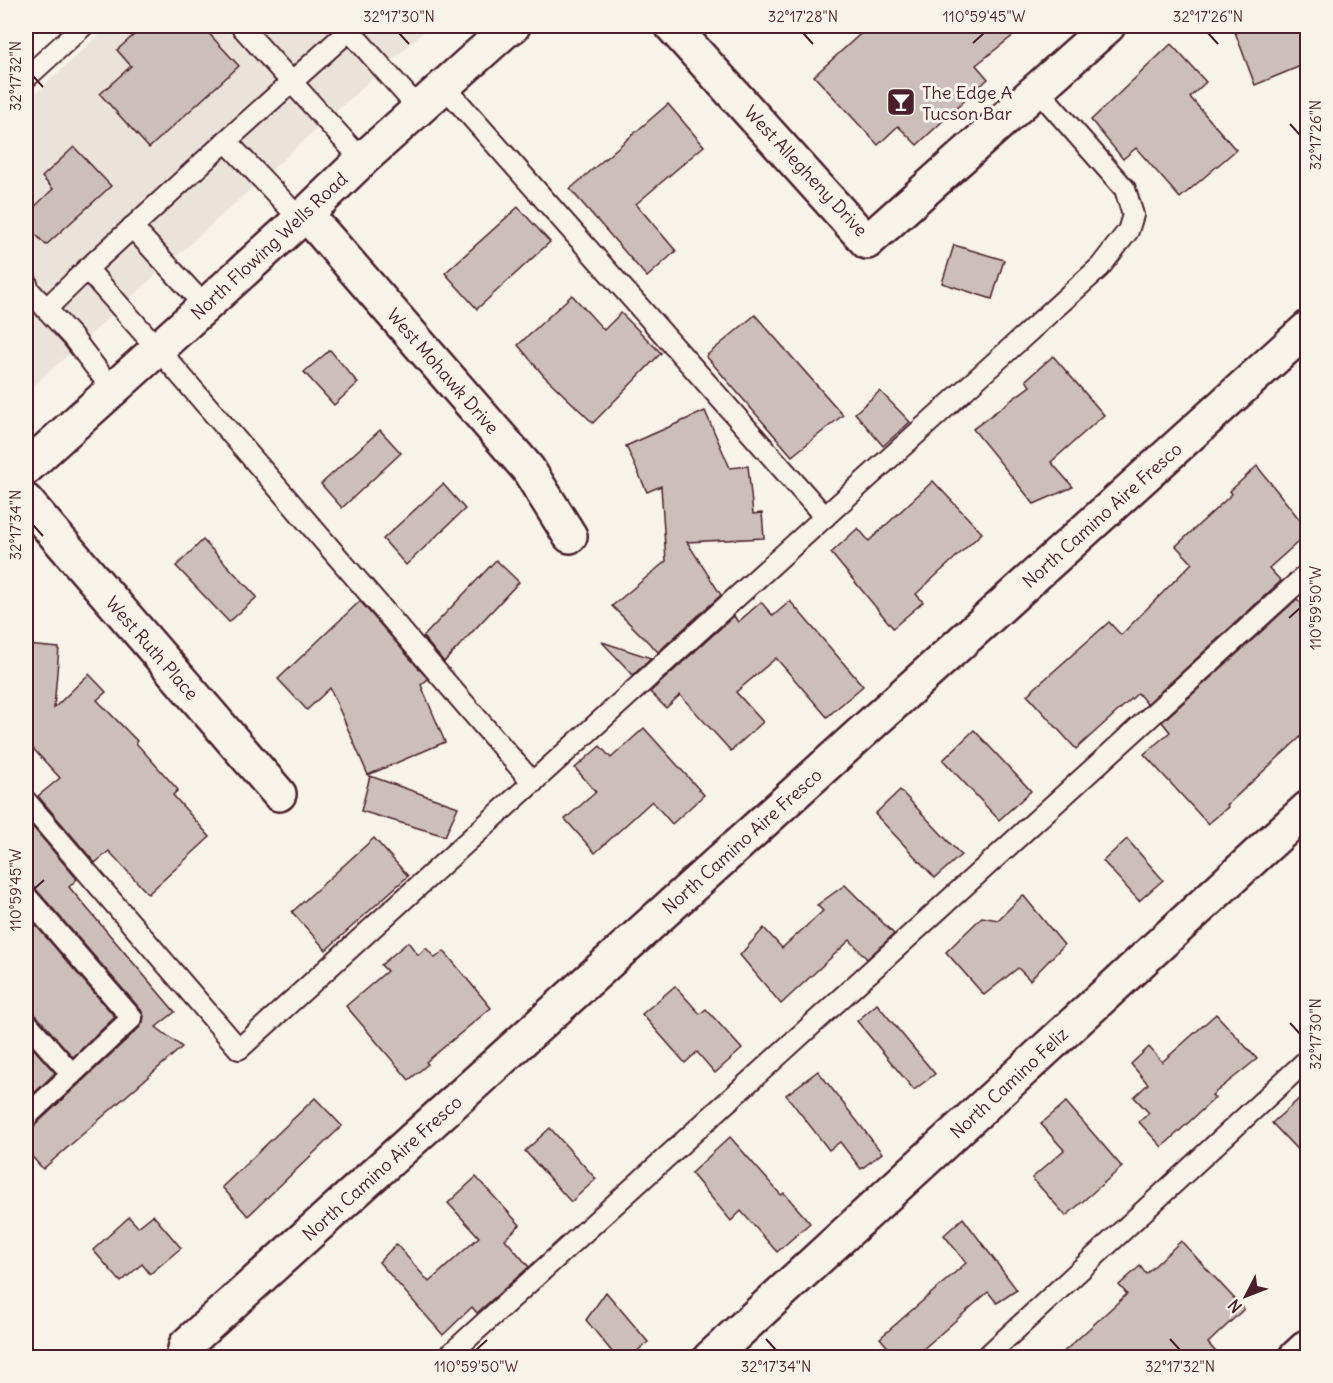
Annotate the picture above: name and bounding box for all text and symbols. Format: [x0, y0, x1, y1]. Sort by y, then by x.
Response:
text: 32°17'30"N [363, 7, 435, 26]
text: 32°17'28"N [768, 7, 838, 26]
text: 110°59'45"W [943, 7, 1026, 26]
text: 32°17'26"N [1173, 7, 1243, 26]
text: 32°17'32"N [6, 41, 25, 111]
place label: The Edge A Tucson Bar [922, 81, 1013, 125]
bar icon: The Edge A Tucson Bar [885, 86, 917, 118]
text: 32°17'26"N [1306, 100, 1325, 170]
street label: West Allegheny Drive [739, 101, 873, 241]
street label: North Flowing Wells Road [186, 167, 352, 325]
street label: West Mohawk Drive [382, 303, 504, 439]
street label: North Camino Aire Fresco [1017, 437, 1187, 593]
text: 32°17'34"N [6, 490, 25, 560]
text: 110°59'50"W [1306, 566, 1325, 650]
street label: West Ruth Place [101, 591, 203, 705]
street label: North Camino Aire Fresco [657, 763, 827, 919]
text: 110°59'45"W [6, 848, 25, 931]
text: 32°17'30"N [1306, 998, 1325, 1070]
street label: North Camino Feliz [945, 1022, 1073, 1143]
street label: North Camino Aire Fresco [297, 1090, 467, 1246]
north arrow [1216, 1266, 1276, 1326]
text: N [1224, 1295, 1246, 1317]
text: 110°59'50"W [434, 1357, 518, 1376]
text: 32°17'34"N [741, 1357, 811, 1376]
text: 32°17'32"N [1145, 1357, 1215, 1376]

